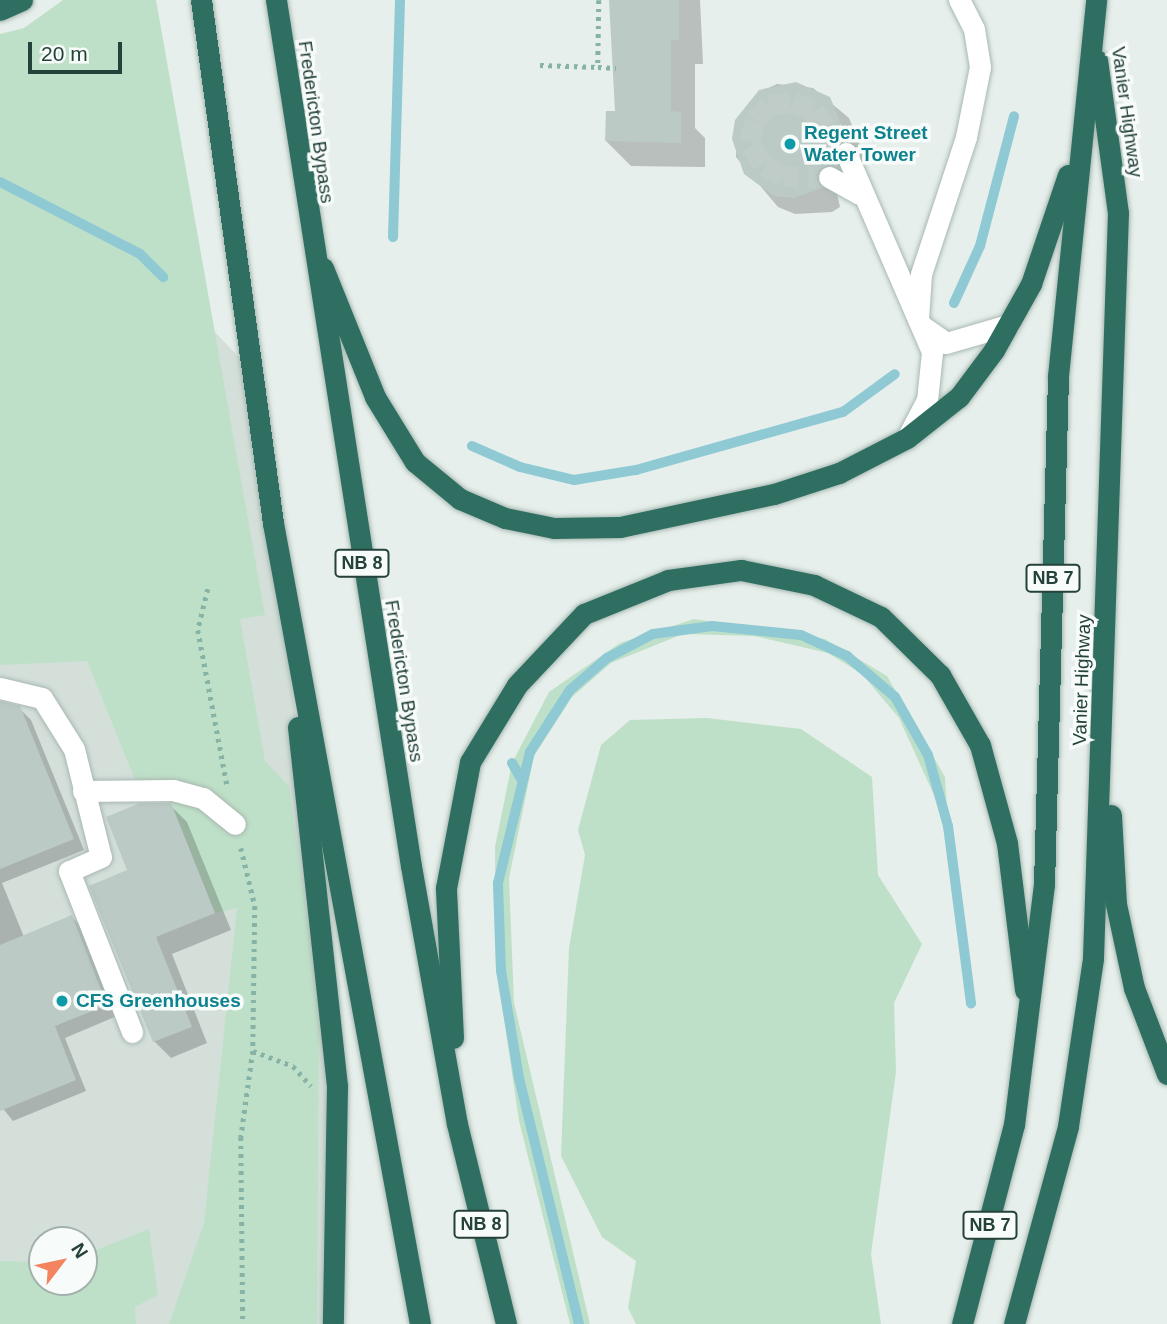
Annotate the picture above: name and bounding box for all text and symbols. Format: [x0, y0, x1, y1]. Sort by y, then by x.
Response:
scale bar [32, 28, 126, 72]
street label: Fredericton Bypass [293, 39, 339, 205]
text: 20 m [41, 42, 88, 65]
street label: Vanier Highway [1107, 45, 1147, 179]
place label: Regent Street Water Tower [804, 122, 928, 166]
marker: Regent Street Water Tower [782, 136, 798, 152]
road number: NB 8 [334, 548, 390, 578]
road number: NB 7 [1025, 564, 1081, 592]
street label: Fredericton Bypass [380, 598, 428, 764]
street label: Vanier Highway [1068, 614, 1096, 746]
place label: CFS Greenhouses [76, 990, 241, 1012]
marker: CFS Greenhouses [54, 993, 70, 1009]
road number: NB 8 [453, 1210, 509, 1238]
road number: NB 7 [962, 1210, 1018, 1240]
north arrow [28, 1226, 98, 1296]
text: N [67, 1239, 92, 1262]

